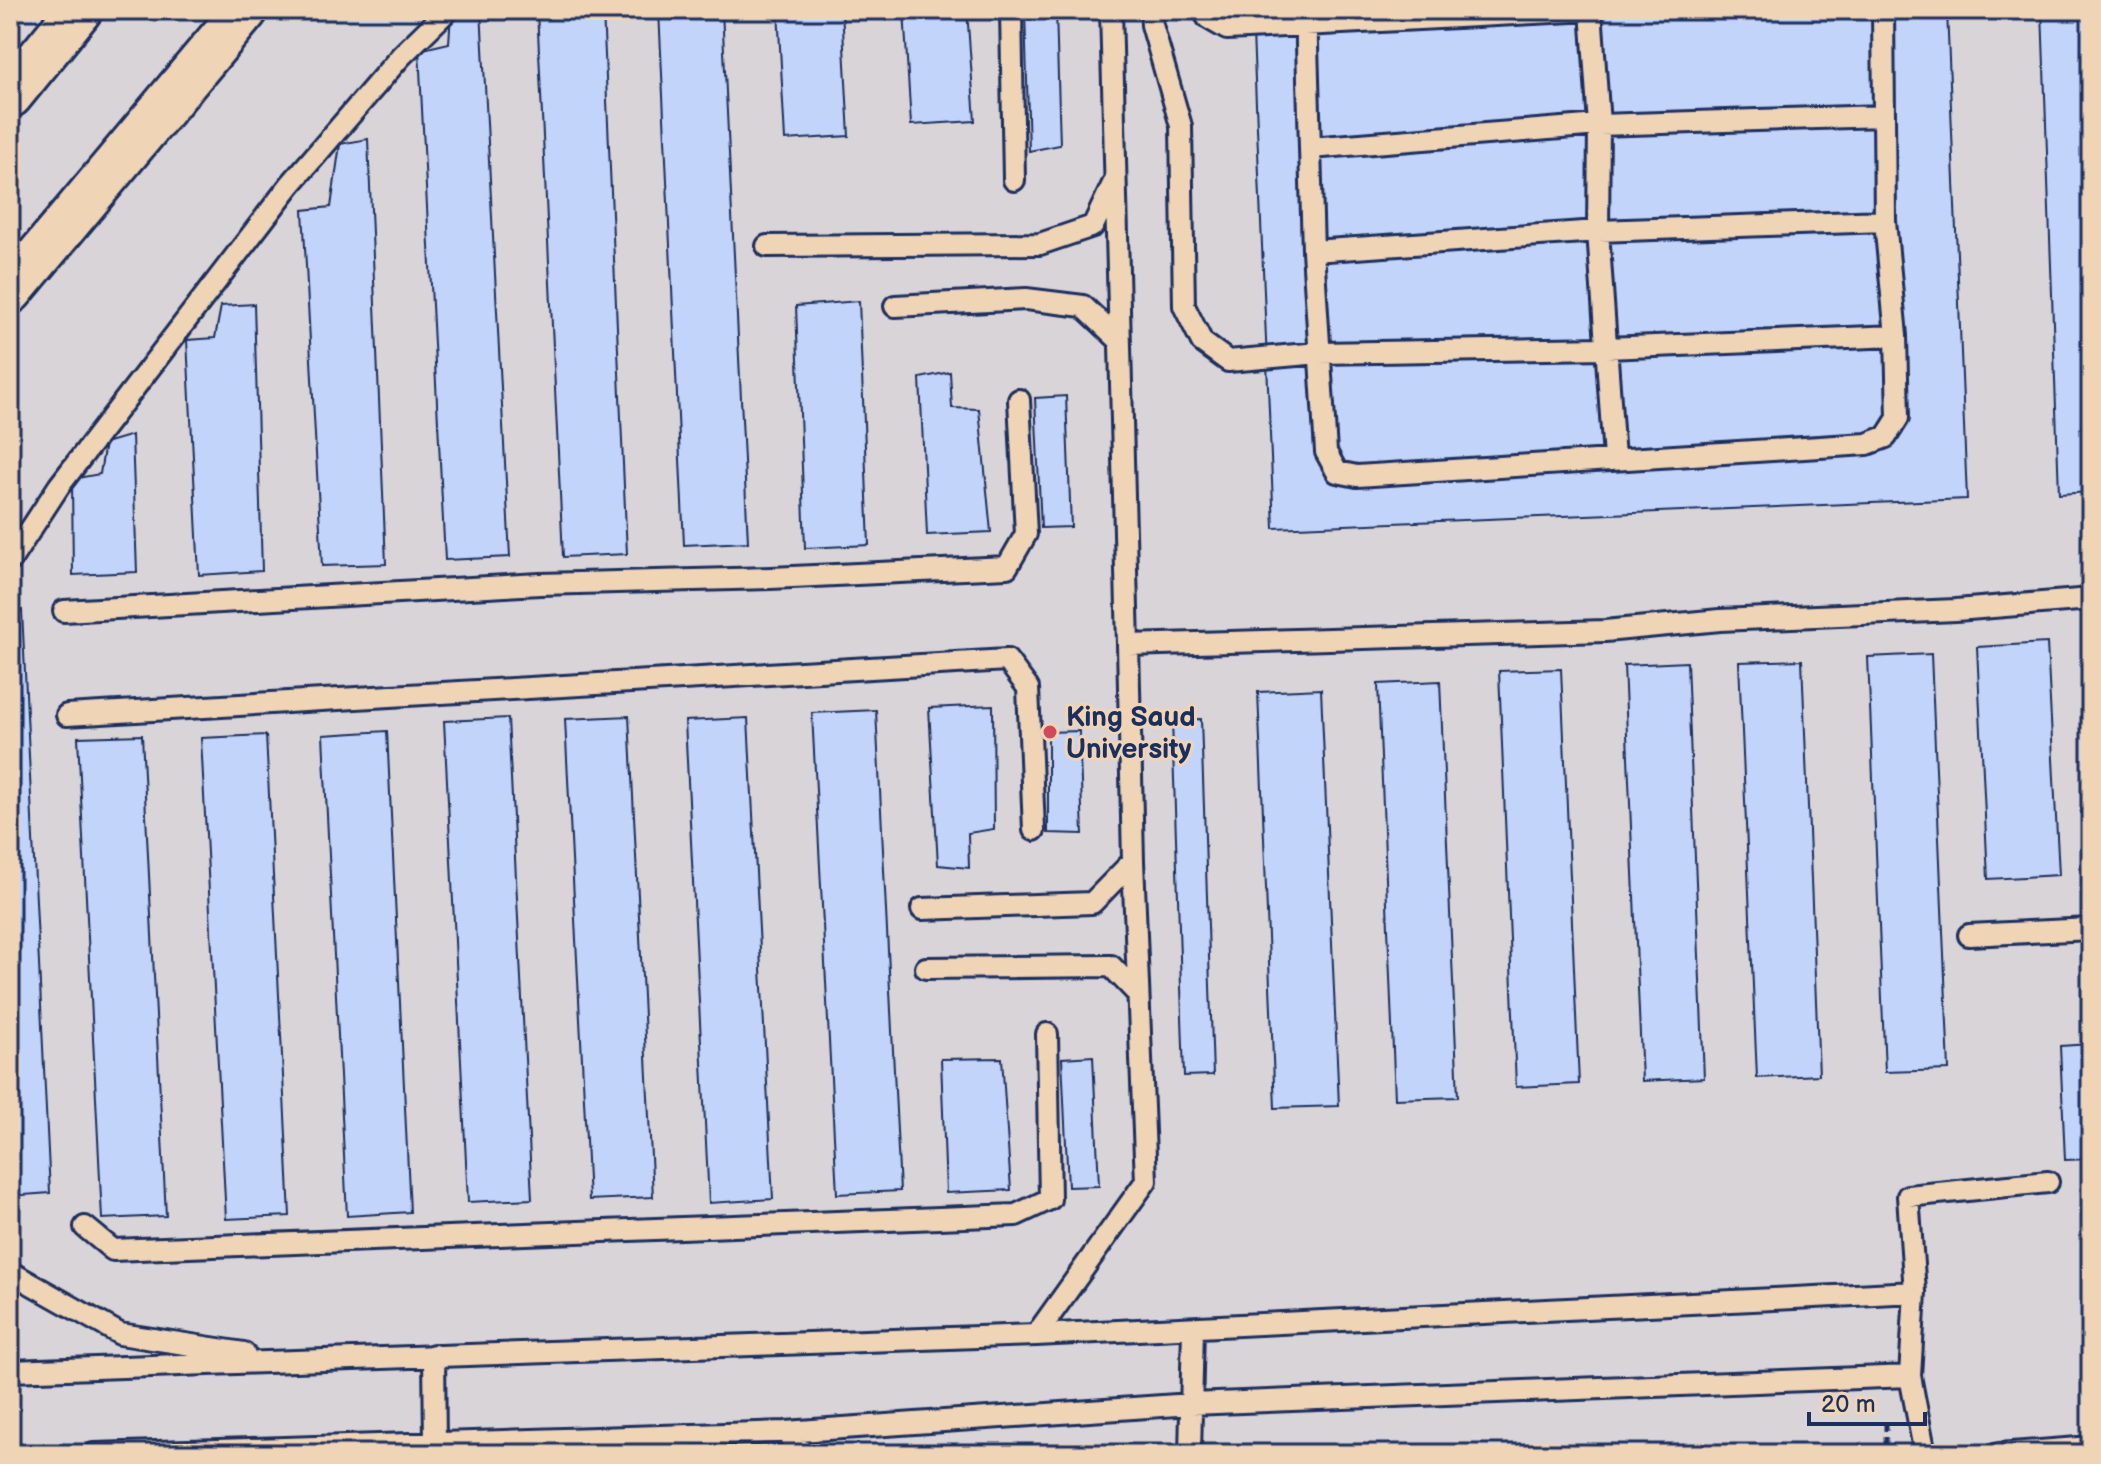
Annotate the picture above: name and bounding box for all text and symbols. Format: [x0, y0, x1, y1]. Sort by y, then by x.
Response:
place label: King Saud University [1066, 701, 1196, 766]
marker: King Saud University [1041, 723, 1059, 741]
scale bar [1809, 1376, 1925, 1426]
text: 20 m [1821, 1390, 1876, 1419]

